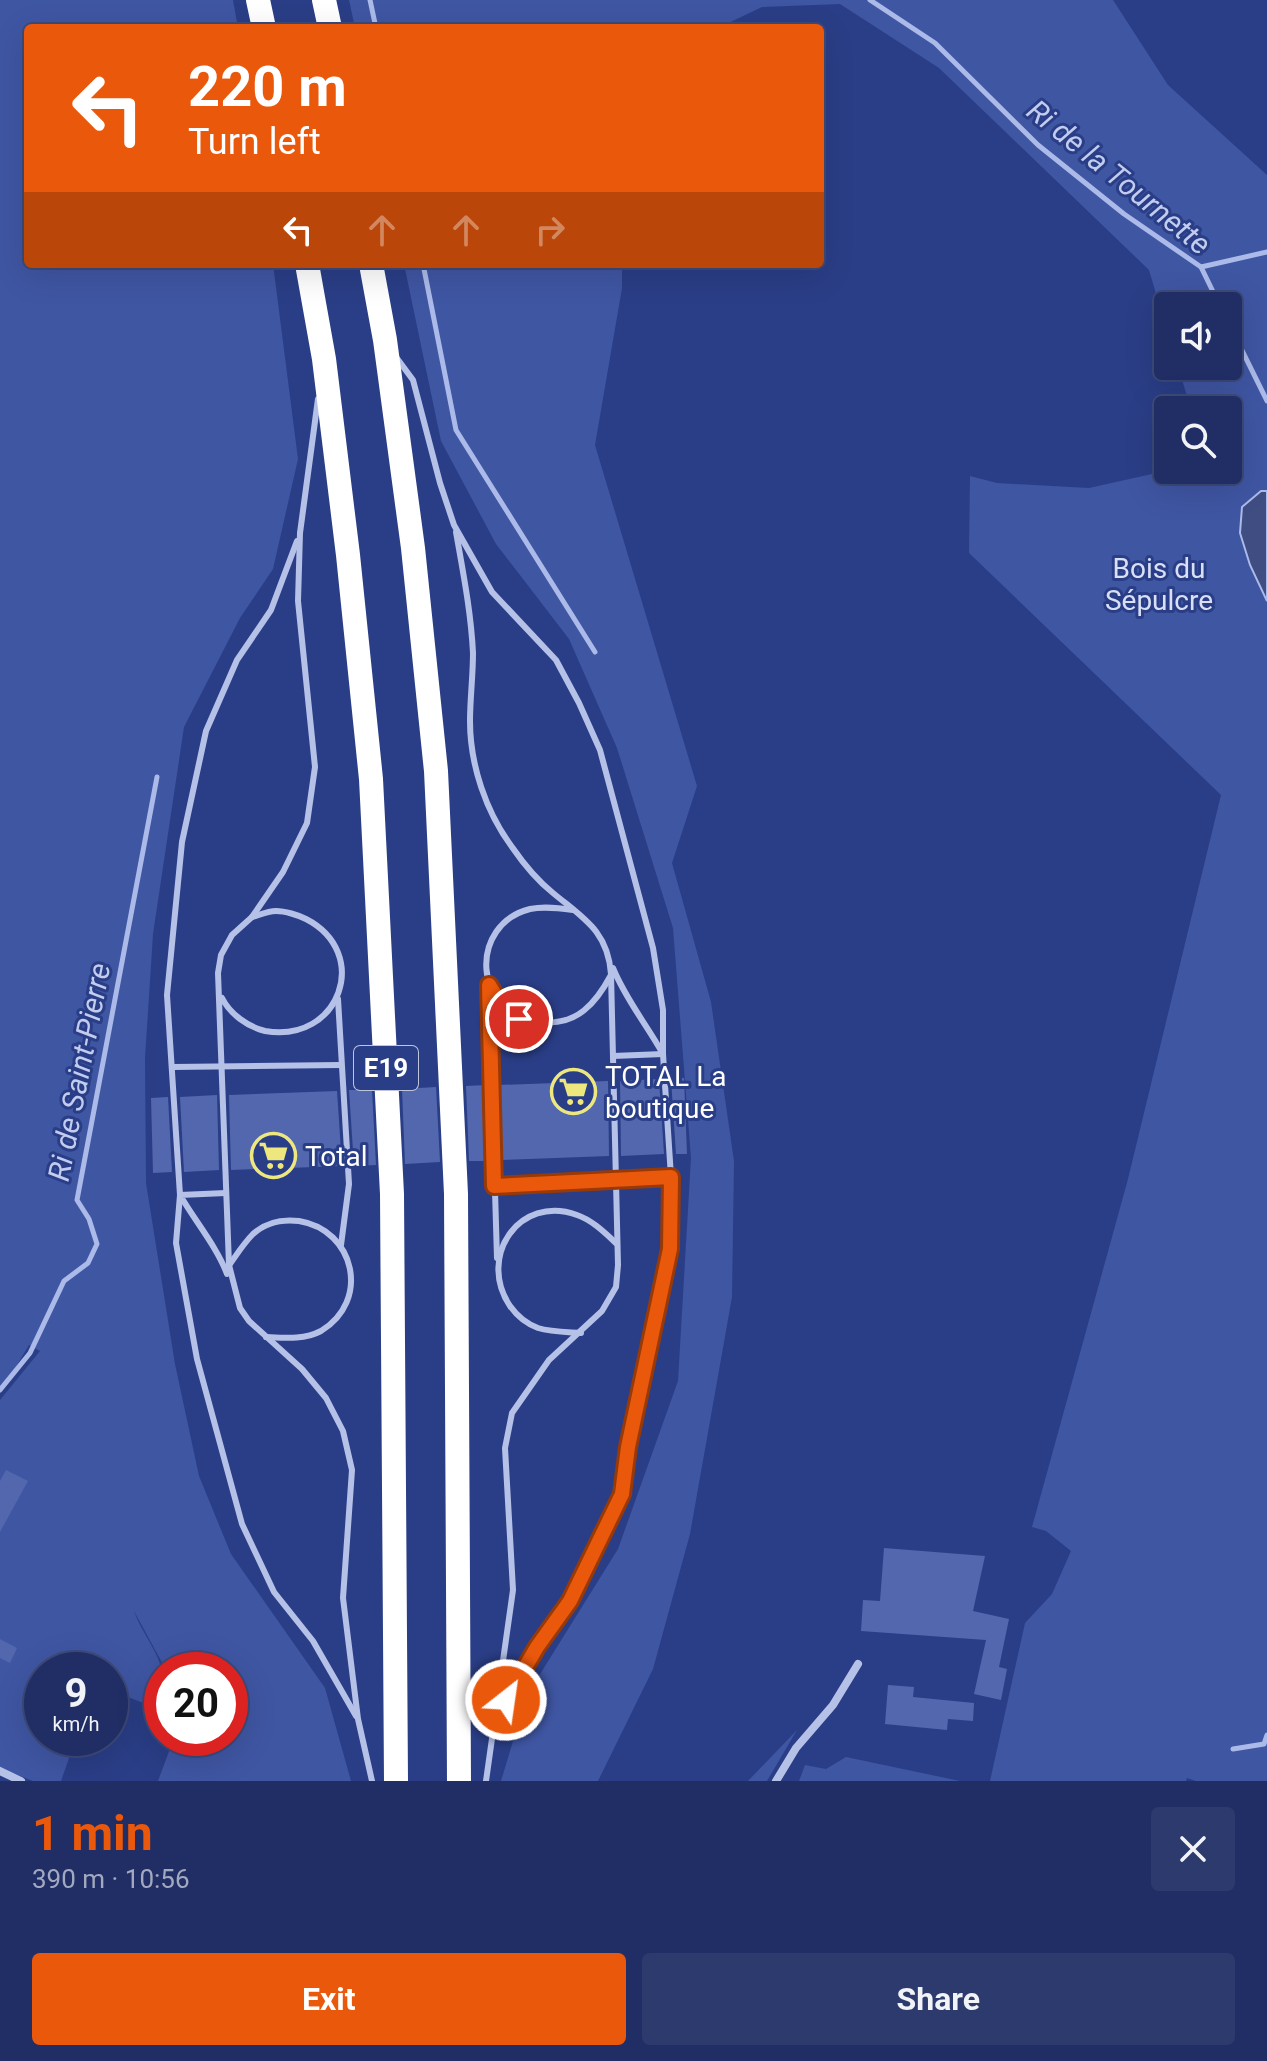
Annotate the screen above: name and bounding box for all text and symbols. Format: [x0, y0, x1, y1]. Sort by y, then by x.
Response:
text: 220 m [188, 54, 347, 120]
icon: left [56, 56, 160, 160]
water label: Ri de la Tournette [1020, 92, 1218, 262]
text: Turn left [188, 121, 321, 163]
icon: left [276, 208, 320, 252]
icon: ahead [360, 208, 404, 252]
icon: ahead [444, 208, 488, 252]
icon: right [528, 208, 572, 252]
map controls [1154, 292, 1242, 484]
button: sound [1154, 292, 1242, 380]
button: search [1154, 396, 1242, 484]
park label: Bois du Sépulcre [1105, 552, 1213, 617]
water label: Ri de Saint-Pierre [41, 960, 117, 1184]
pin [485, 985, 553, 1053]
icon: arrive [497, 997, 541, 1041]
road number: E19 [354, 1046, 418, 1090]
place label: TOTAL La boutique [605, 1060, 726, 1125]
supermarket icon: TOTAL La boutique [550, 1068, 598, 1116]
supermarket icon: Total [250, 1132, 298, 1180]
place label: Total [305, 1140, 368, 1173]
speed limit sign: 20 [144, 1652, 248, 1756]
position arrow [464, 1658, 548, 1742]
text: 9 [65, 1670, 87, 1717]
text: km/h [53, 1712, 99, 1736]
text: 1 min [32, 1805, 153, 1862]
button: close [1151, 1807, 1235, 1891]
text: 390 m · 10:56 [32, 1864, 190, 1894]
button: Exit [32, 1953, 626, 2045]
button: Share [642, 1953, 1235, 2045]

